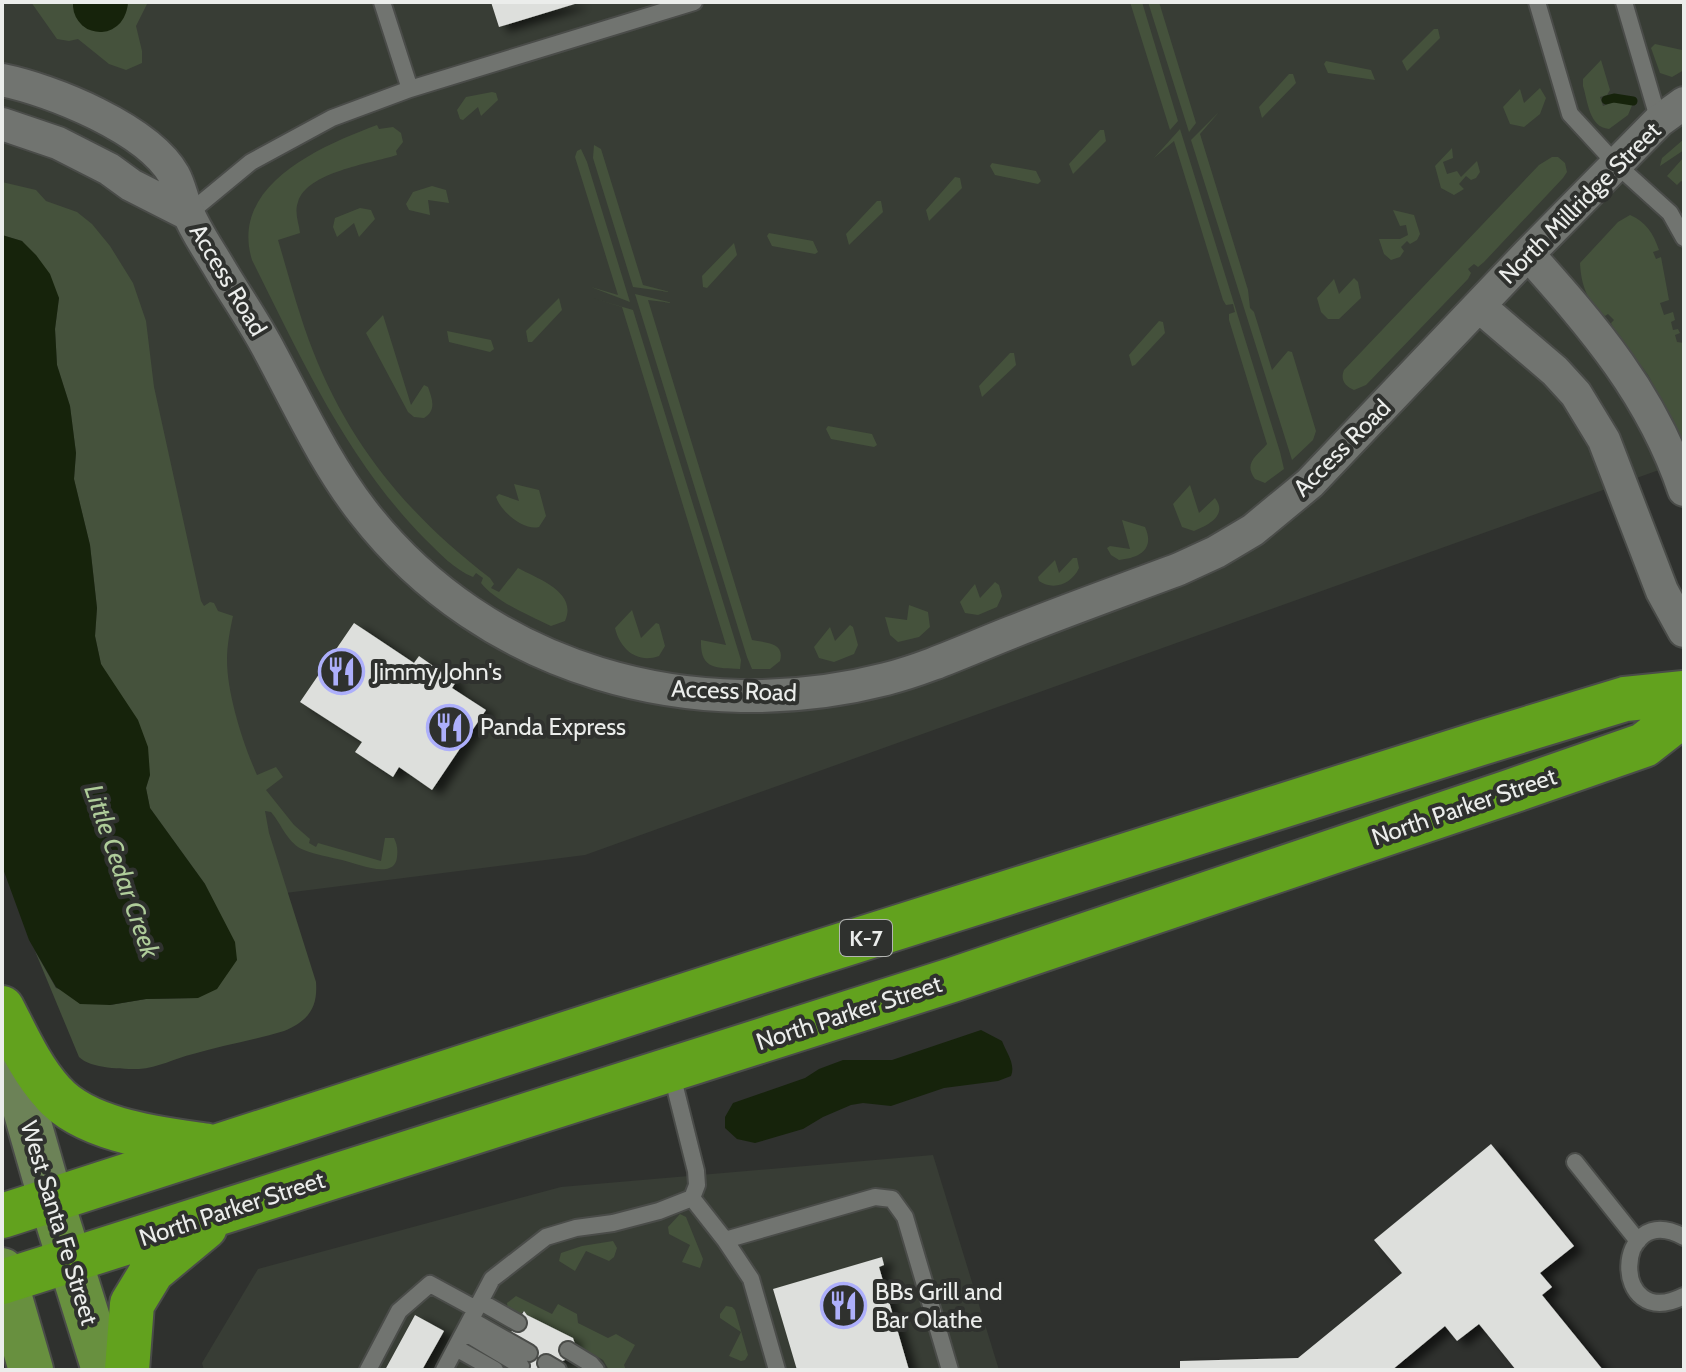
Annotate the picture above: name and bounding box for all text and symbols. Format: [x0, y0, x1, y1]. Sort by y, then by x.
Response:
street label: North Millridge Street [1493, 116, 1667, 290]
street label: Access Road [184, 218, 273, 341]
street label: Access Road [1287, 393, 1396, 502]
restaurant icon: Jimmy John's [318, 648, 366, 696]
place label: Jimmy John's [372, 657, 502, 686]
street label: Access Road [671, 674, 797, 707]
restaurant icon: Panda Express [425, 703, 473, 751]
place label: Panda Express [480, 712, 626, 741]
street label: North Parker Street [1368, 761, 1560, 852]
water label: Little Cedar Creek [77, 780, 167, 963]
road number: K-7 [840, 920, 892, 956]
street label: North Parker Street [752, 969, 945, 1056]
street label: West Santa Fe Street [15, 1117, 104, 1329]
street label: North Parker Street [135, 1165, 328, 1252]
place label: BBs Grill and Bar Olathe [875, 1277, 1003, 1334]
restaurant icon: BBs Grill and Bar Olathe [820, 1282, 868, 1330]

